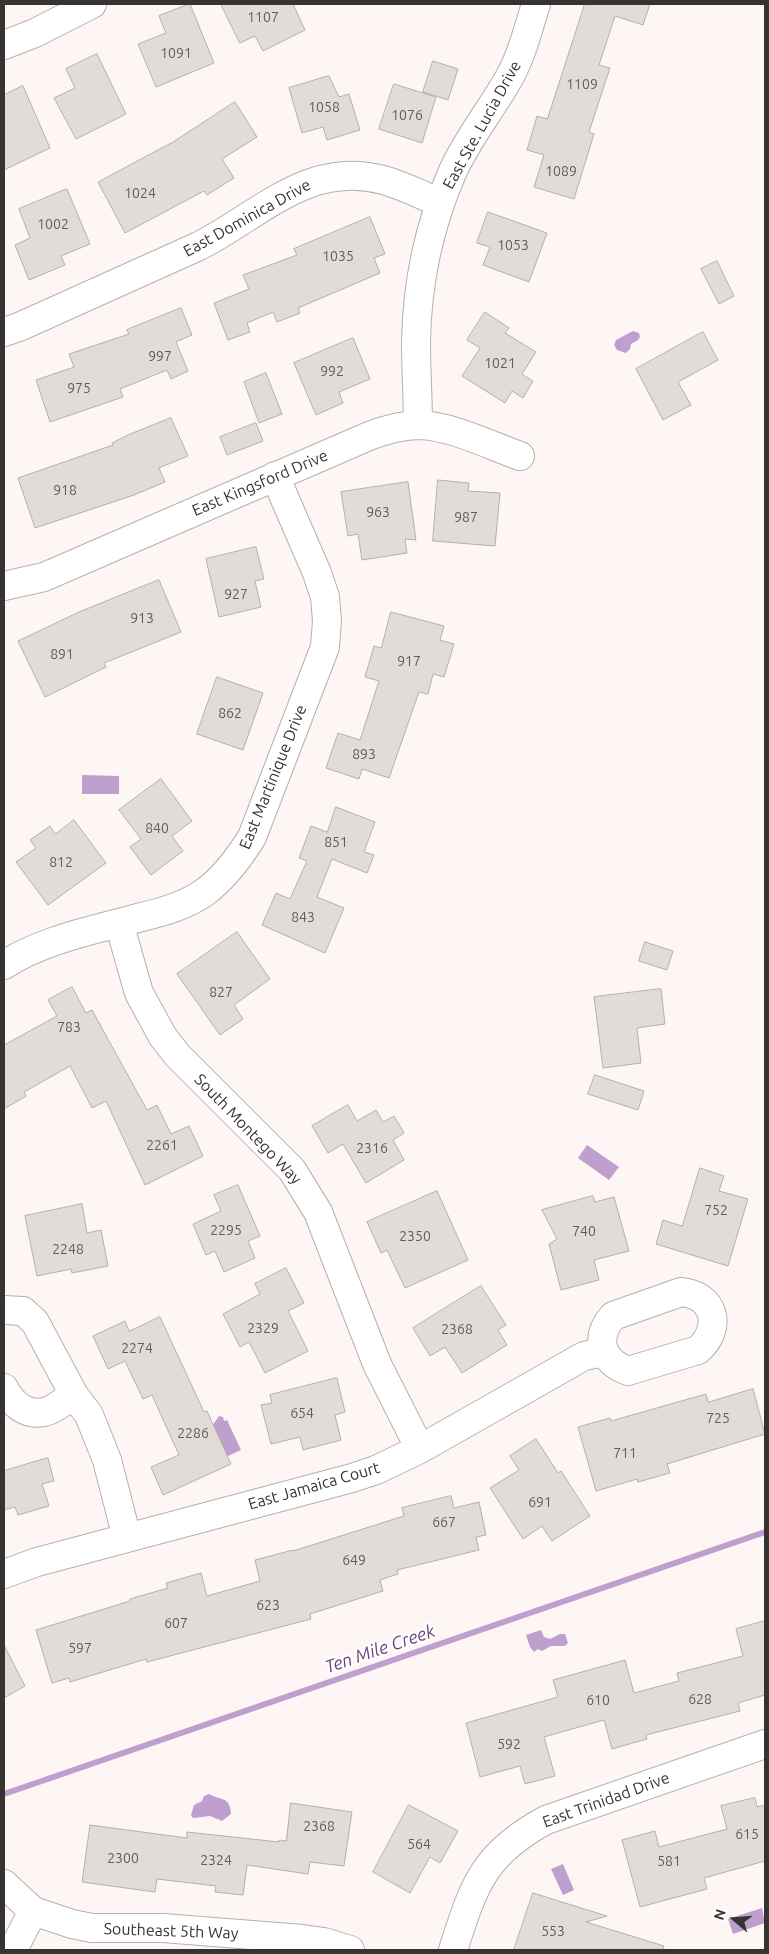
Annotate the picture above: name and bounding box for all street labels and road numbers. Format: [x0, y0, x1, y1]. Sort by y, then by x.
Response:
street label: East Ste. Lucia Drive [439, 58, 525, 192]
street label: East Dominica Drive [180, 175, 314, 261]
street label: East Kingsford Drive [189, 446, 331, 520]
street label: East Martinique Drive [235, 702, 311, 852]
street label: South Montego Way [190, 1070, 306, 1188]
street label: East Jamaica Court [246, 1458, 382, 1514]
street label: East Trinidad Drive [540, 1768, 672, 1832]
street label: Southeast 5th Way [103, 1919, 239, 1943]

